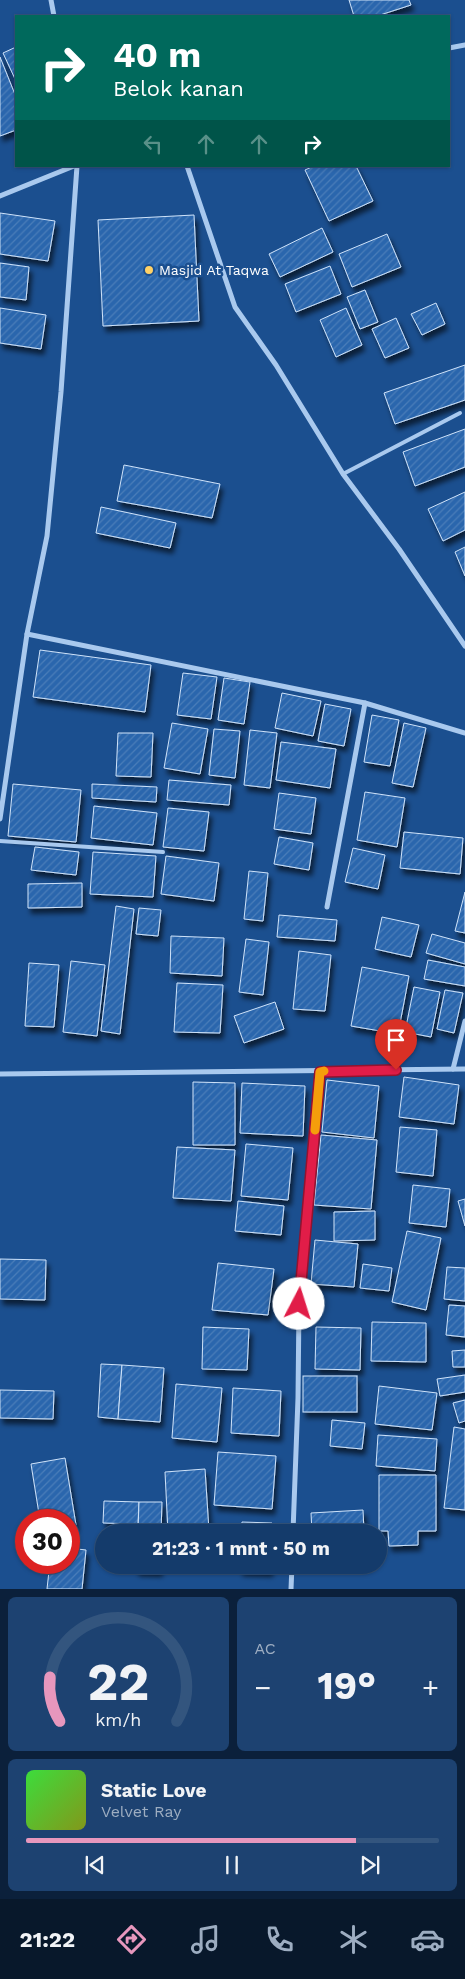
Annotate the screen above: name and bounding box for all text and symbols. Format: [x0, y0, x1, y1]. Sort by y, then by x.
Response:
text: 40 m [113, 34, 201, 76]
icon: right [30, 35, 95, 100]
text: Belok kanan [113, 76, 244, 101]
icon: left [139, 130, 167, 158]
icon: ahead [192, 130, 220, 158]
icon: ahead [245, 130, 273, 158]
icon: right [298, 130, 326, 158]
place label: Masjid At Taqwa [159, 262, 269, 278]
marker: Masjid At Taqwa [143, 264, 155, 276]
pin [375, 1019, 417, 1070]
icon: arrive [382, 1026, 410, 1054]
position arrow [272, 1277, 324, 1329]
speed limit sign: 30 [15, 1509, 80, 1574]
text: 21:23 · 1 mnt · 50 m [152, 1537, 330, 1560]
text: AC [255, 1639, 276, 1658]
text: 22 [87, 1652, 149, 1713]
text: 19° [317, 1664, 376, 1708]
text: − [255, 1671, 271, 1704]
text: + [422, 1671, 439, 1704]
text: km/h [95, 1709, 141, 1730]
text: Static Love [101, 1779, 206, 1802]
text: Velvet Ray [101, 1802, 181, 1821]
icon: previous [81, 1851, 109, 1879]
icon: pause [218, 1851, 246, 1879]
icon: next [356, 1851, 384, 1879]
icon: directions [114, 1922, 149, 1957]
icon: music [188, 1922, 223, 1957]
icon: phone [262, 1922, 297, 1957]
icon: climate [336, 1922, 371, 1957]
icon: car [410, 1922, 445, 1957]
text: 21:22 [20, 1927, 75, 1952]

